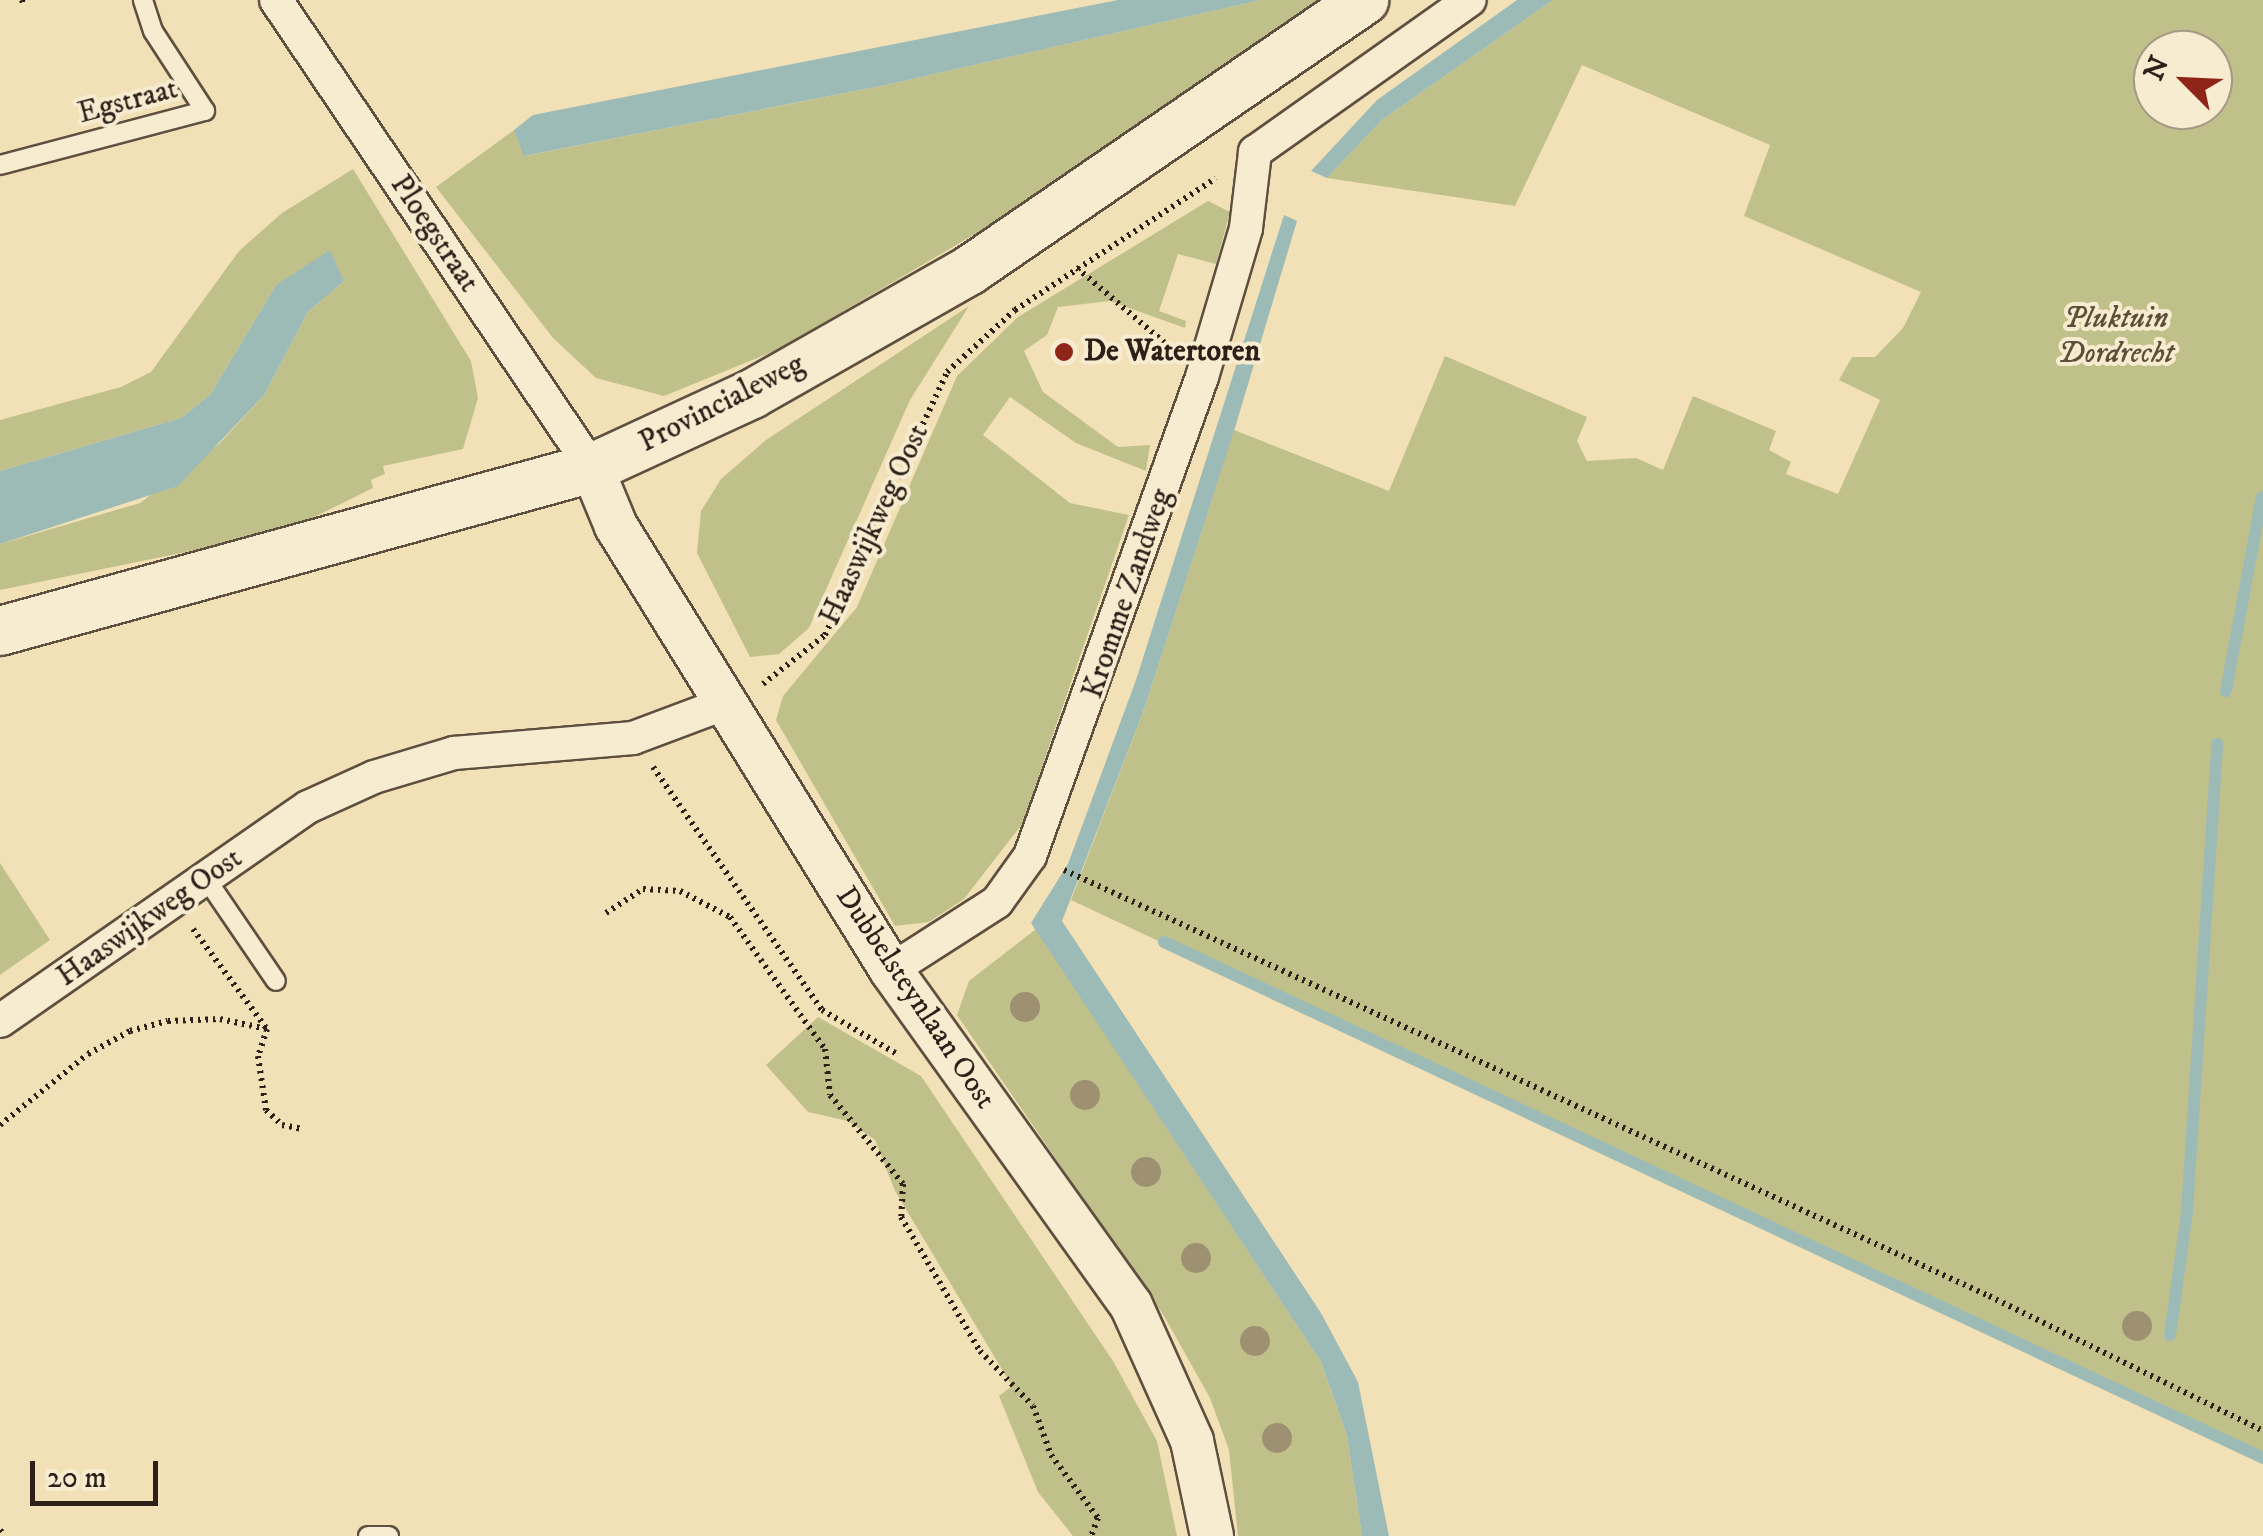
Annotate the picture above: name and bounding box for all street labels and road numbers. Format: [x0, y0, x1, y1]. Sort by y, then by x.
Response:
street label: Egstraat [74, 71, 182, 133]
street label: Ploegstraat [382, 169, 486, 299]
street label: Provincialeweg [633, 347, 811, 461]
street label: Haaswijkweg Oost [813, 419, 937, 631]
street label: Kromme Zandweg [1075, 484, 1181, 704]
street label: Haaswijkweg Oost [51, 841, 249, 995]
street label: Dubbelsteynlaan Oost [827, 880, 1003, 1116]

